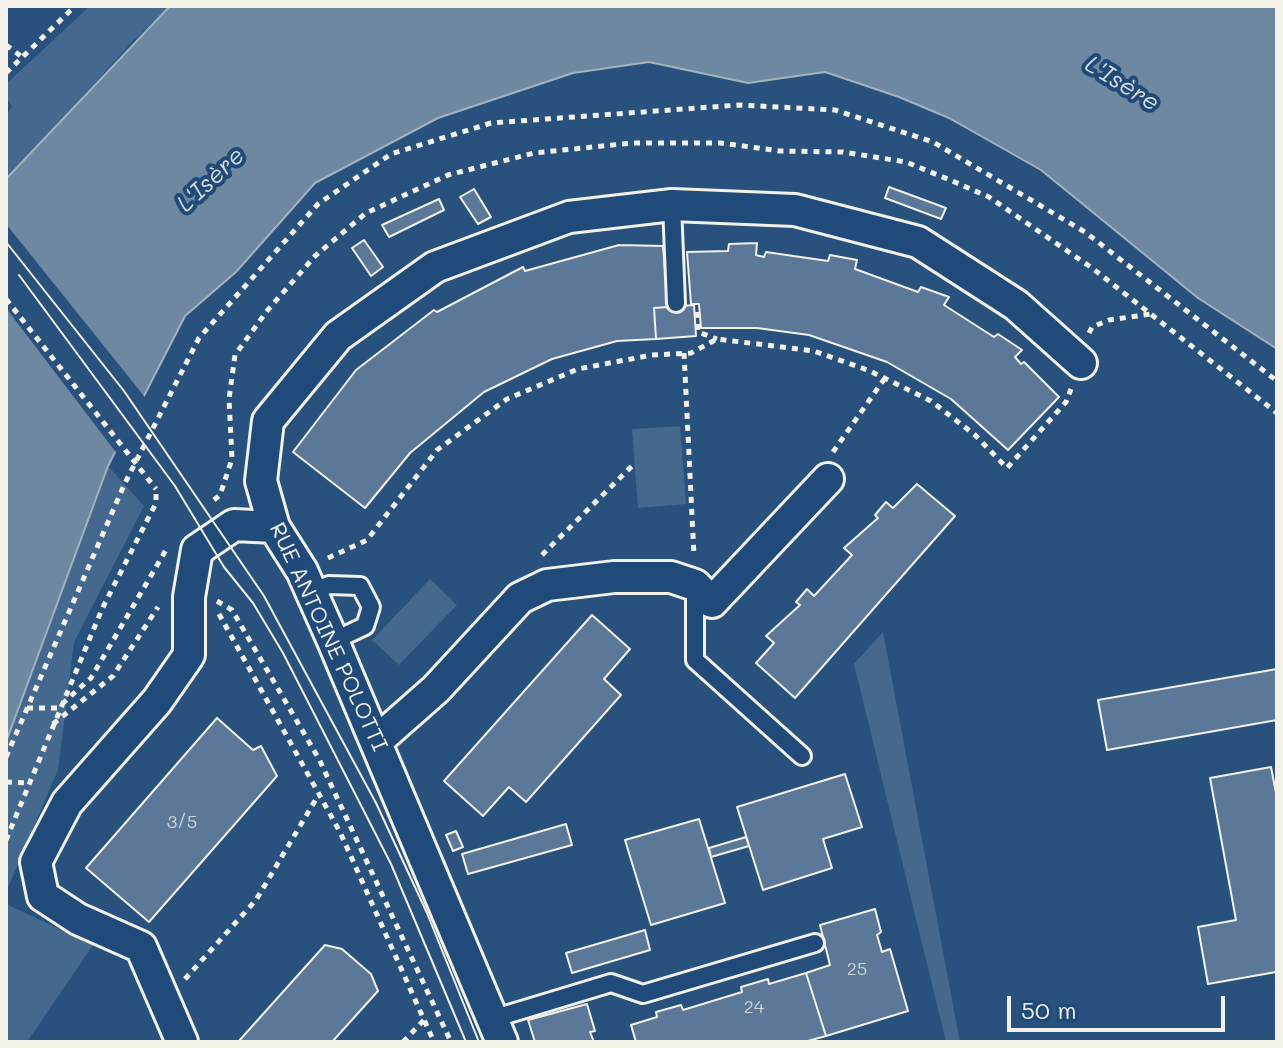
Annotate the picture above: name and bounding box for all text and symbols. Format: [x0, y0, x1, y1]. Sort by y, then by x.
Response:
water label: L'Isère [1080, 50, 1164, 118]
water label: L'Isère [171, 142, 251, 218]
street label: RUE ANTOINE POLOTTI [263, 519, 393, 755]
house number: 3/5 [167, 811, 197, 833]
house number: 25 [847, 958, 867, 980]
scale bar [1011, 980, 1229, 1030]
text: 50 m [1021, 994, 1077, 1025]
house number: 24 [744, 996, 764, 1018]

